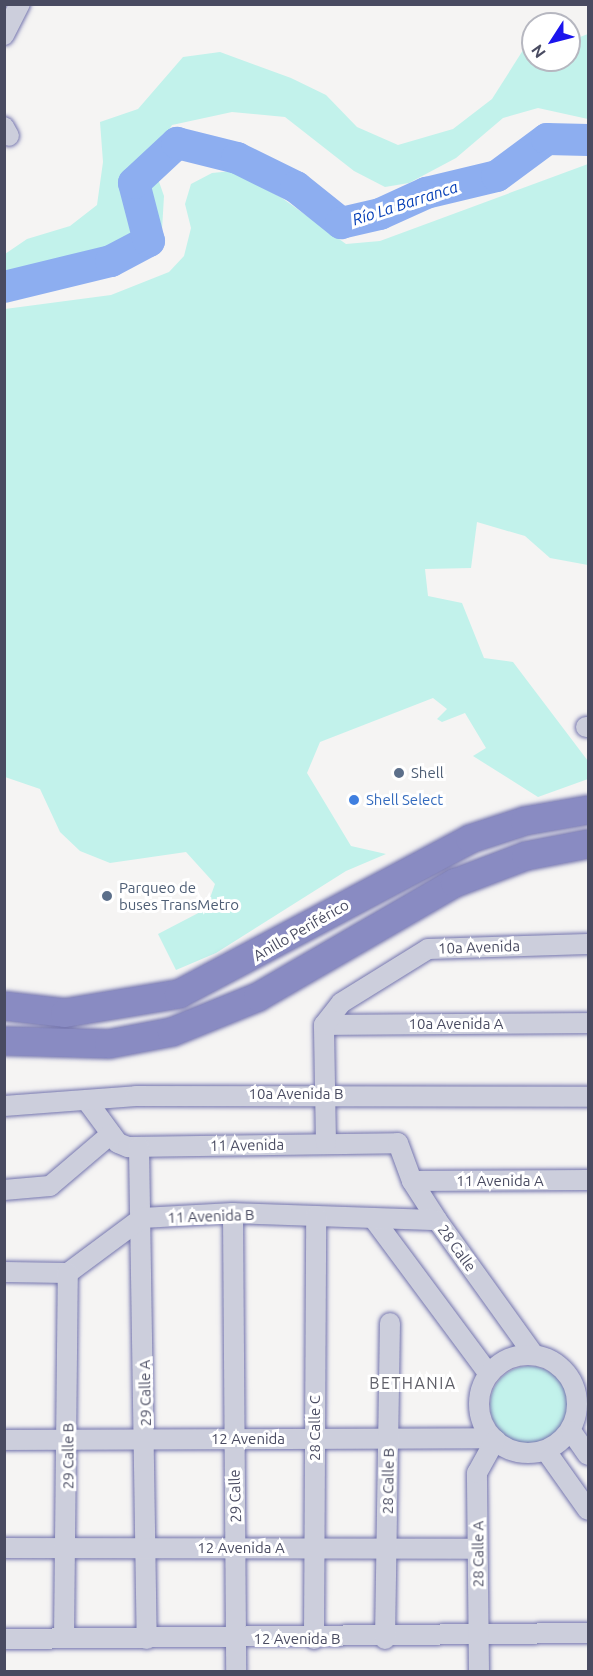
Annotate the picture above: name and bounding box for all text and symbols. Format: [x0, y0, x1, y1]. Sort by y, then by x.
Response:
north arrow [521, 12, 581, 72]
text: N [527, 41, 549, 62]
water label: Río La Barranca [350, 177, 460, 229]
place label: Shell [411, 764, 444, 782]
marker: Shell [392, 766, 406, 780]
place label: Shell Select [366, 791, 443, 809]
marker: Shell Select [347, 793, 361, 807]
place label: Parqueo de buses TransMetro [119, 878, 239, 913]
marker: Parqueo de buses TransMetro [100, 889, 114, 903]
street label: Anillo Periférico [250, 895, 352, 965]
street label: 10a Avenida [438, 937, 520, 957]
street label: 10a Avenida A [408, 1015, 504, 1033]
street label: 10a Avenida B [249, 1085, 343, 1103]
street label: 11 Avenida [210, 1135, 284, 1155]
street label: 11 Avenida A [456, 1172, 544, 1190]
street label: 11 Avenida B [167, 1205, 255, 1227]
street label: 28 Calle [434, 1221, 480, 1275]
street label: 29 Calle A [135, 1360, 155, 1426]
district label: BETHANIA [369, 1373, 457, 1393]
street label: 28 Calle C [306, 1395, 324, 1461]
street label: 29 Calle B [59, 1423, 77, 1489]
street label: 12 Avenida [211, 1430, 285, 1448]
street label: 28 Calle B [378, 1448, 398, 1514]
street label: 29 Calle [225, 1469, 245, 1523]
street label: 28 Calle A [469, 1521, 487, 1587]
street label: 12 Avenida A [197, 1539, 285, 1557]
street label: 12 Avenida B [253, 1630, 341, 1648]

